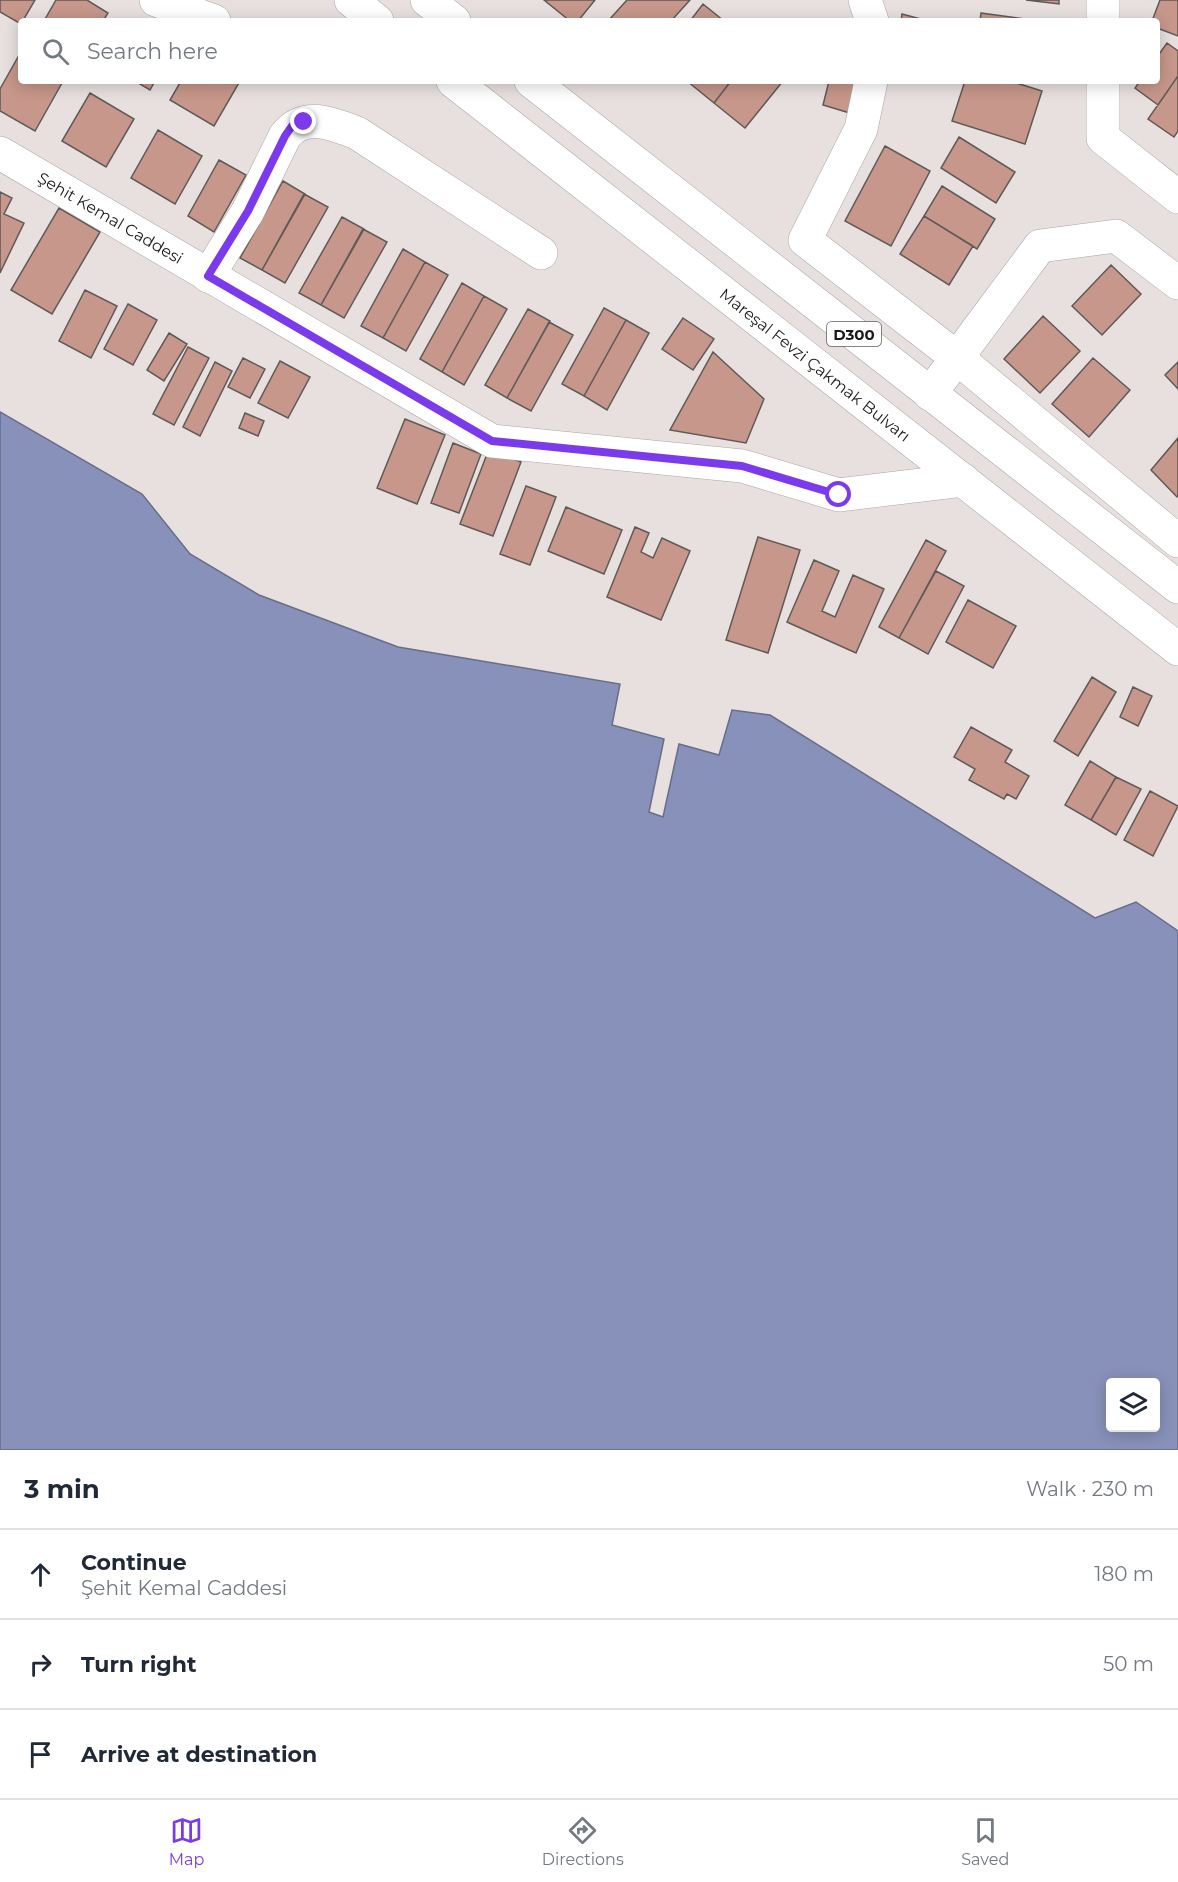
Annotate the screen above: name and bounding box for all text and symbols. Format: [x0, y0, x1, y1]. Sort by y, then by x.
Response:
search box [18, 18, 1160, 84]
icon: search [39, 35, 72, 68]
text: Search here [87, 38, 218, 65]
route end [290, 108, 316, 134]
street label: Şehit Kemal Caddesi [34, 168, 186, 268]
street label: Mareşal Fevzi Çakmak Bulvarı [716, 284, 914, 445]
road number: D300 [827, 322, 881, 346]
route start [825, 481, 851, 507]
map controls [1106, 1378, 1160, 1432]
button: layers [1106, 1378, 1160, 1432]
text: 3 min [24, 1473, 100, 1505]
text: Walk · 230 m [1026, 1477, 1154, 1501]
text: Continue [81, 1549, 187, 1576]
icon: ahead [24, 1558, 57, 1591]
text: 180 m [1094, 1562, 1154, 1586]
text: Şehit Kemal Caddesi [81, 1576, 287, 1600]
icon: right [24, 1648, 57, 1681]
text: Turn right [81, 1651, 196, 1678]
text: 50 m [1103, 1652, 1154, 1676]
icon: arrive [24, 1738, 57, 1771]
text: Arrive at destination [81, 1741, 317, 1768]
tab: Map [169, 1814, 204, 1869]
tab: Directions [542, 1814, 624, 1869]
tab: Saved [961, 1814, 1009, 1869]

